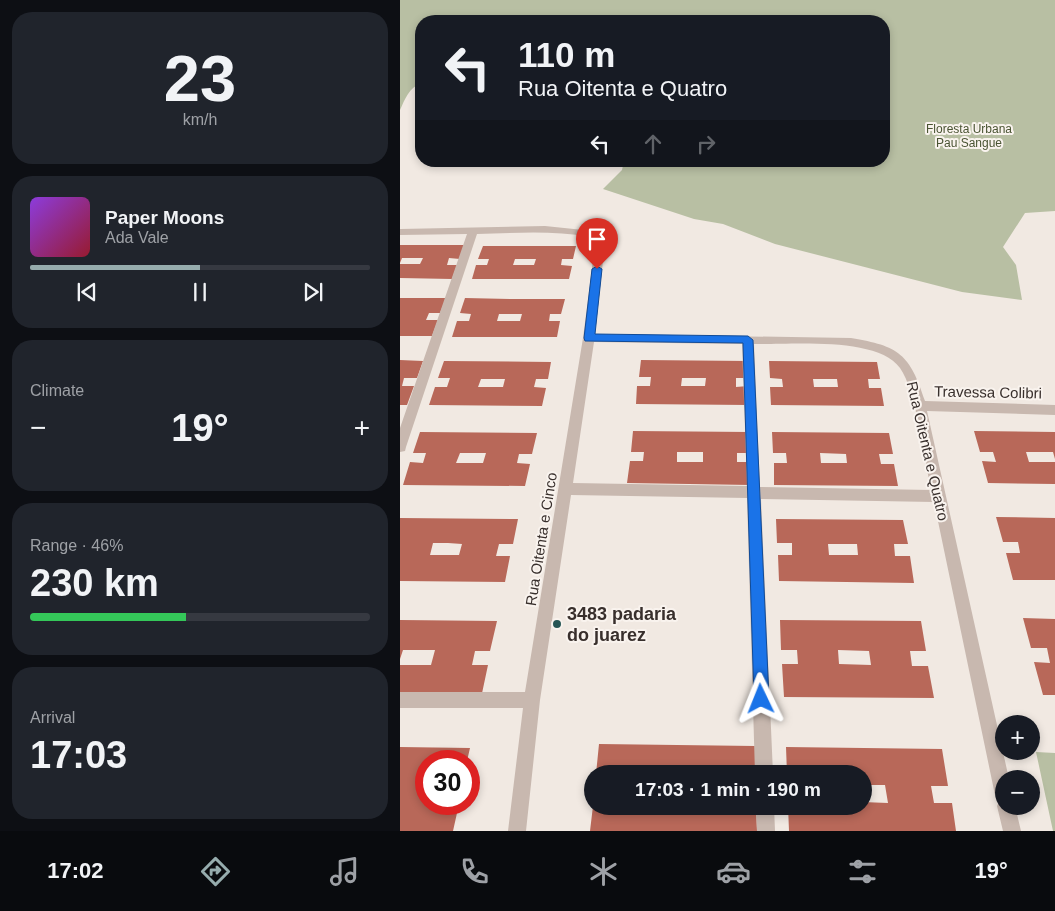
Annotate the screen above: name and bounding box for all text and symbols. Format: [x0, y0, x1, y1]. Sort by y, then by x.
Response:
icon: left [435, 35, 500, 100]
text: 110 m [518, 35, 615, 74]
text: 23 [164, 42, 236, 115]
text: Rua Oitenta e Quatro [518, 76, 727, 101]
text: km/h [183, 111, 217, 128]
park label: Floresta Urbana Pau Sangue [926, 122, 1012, 150]
icon: left [586, 130, 614, 158]
icon: ahead [639, 130, 667, 158]
icon: right [692, 130, 720, 158]
text: Paper Moons [105, 207, 224, 228]
pin [576, 218, 618, 269]
icon: arrive [583, 225, 611, 253]
text: Ada Vale [105, 229, 169, 246]
icon: previous [73, 278, 101, 306]
icon: pause [186, 278, 214, 306]
icon: next [299, 278, 327, 306]
street label: Rua Oitenta e Quatro [904, 380, 952, 522]
text: Climate [30, 382, 84, 399]
street label: Travessa Colibri [934, 383, 1042, 401]
text: 19° [171, 407, 229, 449]
text: − [30, 412, 46, 443]
text: + [354, 412, 370, 443]
street label: Rua Oitenta e Cinco [522, 471, 560, 607]
text: Range · 46% [30, 537, 123, 554]
text: 230 km [30, 562, 159, 604]
place label: 3483 padaria do juarez [567, 604, 677, 645]
marker: 3483 padaria do juarez [551, 618, 563, 630]
position arrow [734, 672, 786, 724]
text: Arrival [30, 709, 75, 726]
map controls [995, 715, 1040, 815]
button: + [995, 715, 1040, 760]
text: 17:03 [30, 734, 127, 776]
speed limit sign: 30 [415, 750, 480, 815]
button: − [995, 770, 1040, 815]
text: 17:03 · 1 min · 190 m [635, 779, 821, 800]
icon: directions [198, 854, 233, 889]
icon: music [327, 854, 362, 889]
icon: phone [457, 854, 492, 889]
icon: climate [586, 854, 621, 889]
icon: car [716, 854, 751, 889]
icon: filters [845, 854, 880, 889]
text: 17:02 [47, 858, 103, 883]
text: 19° [974, 858, 1008, 883]

